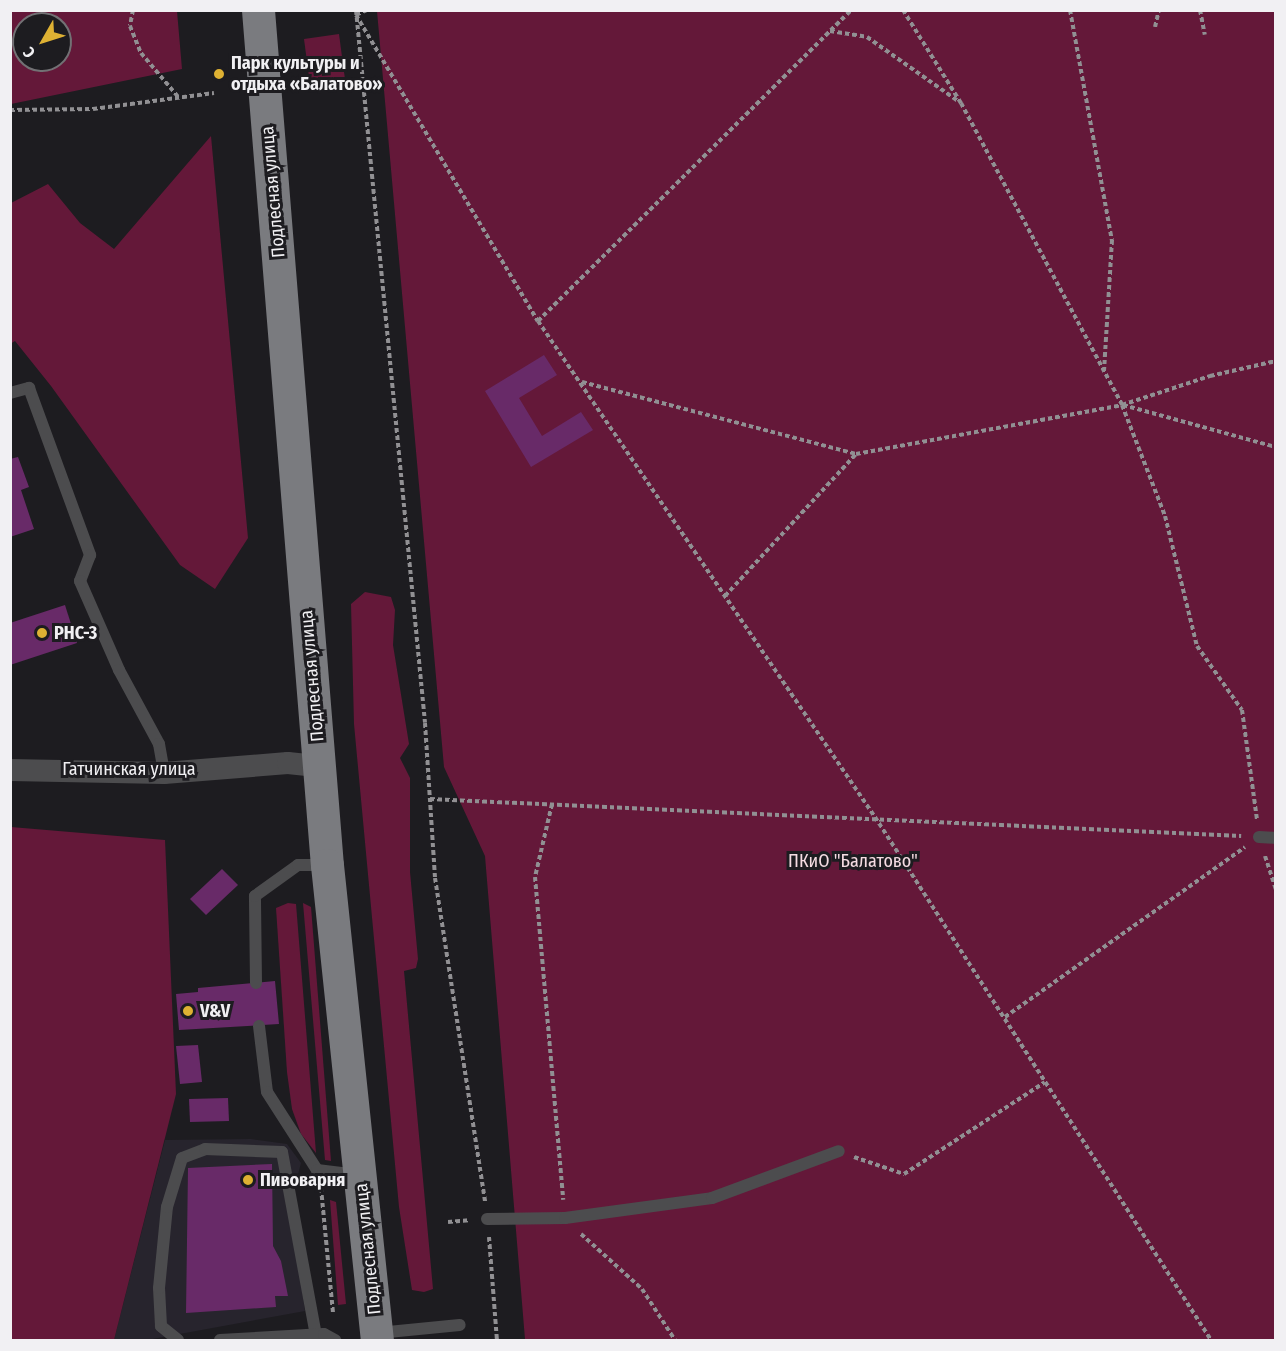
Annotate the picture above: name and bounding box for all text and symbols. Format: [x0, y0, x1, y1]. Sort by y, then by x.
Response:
north arrow [12, 12, 72, 72]
text: С [19, 43, 39, 62]
place label: Парк культуры и отдыха «Балатово» [231, 53, 383, 96]
marker: Парк культуры и отдыха «Балатово» [212, 67, 226, 81]
street label: Подлесная улица [256, 125, 290, 259]
street label: Подлесная улица [295, 609, 329, 743]
place label: РНС-3 [54, 622, 97, 644]
marker: РНС-3 [35, 626, 49, 640]
street label: Гатчинская улица [62, 758, 196, 780]
park label: ПКиО "Балатово" [788, 850, 918, 872]
place label: V&V [200, 1000, 230, 1022]
marker: V&V [181, 1004, 195, 1018]
place label: Пивоварня [260, 1169, 345, 1191]
marker: Пивоварня [241, 1173, 255, 1187]
street label: Подлесная улица [350, 1182, 386, 1316]

